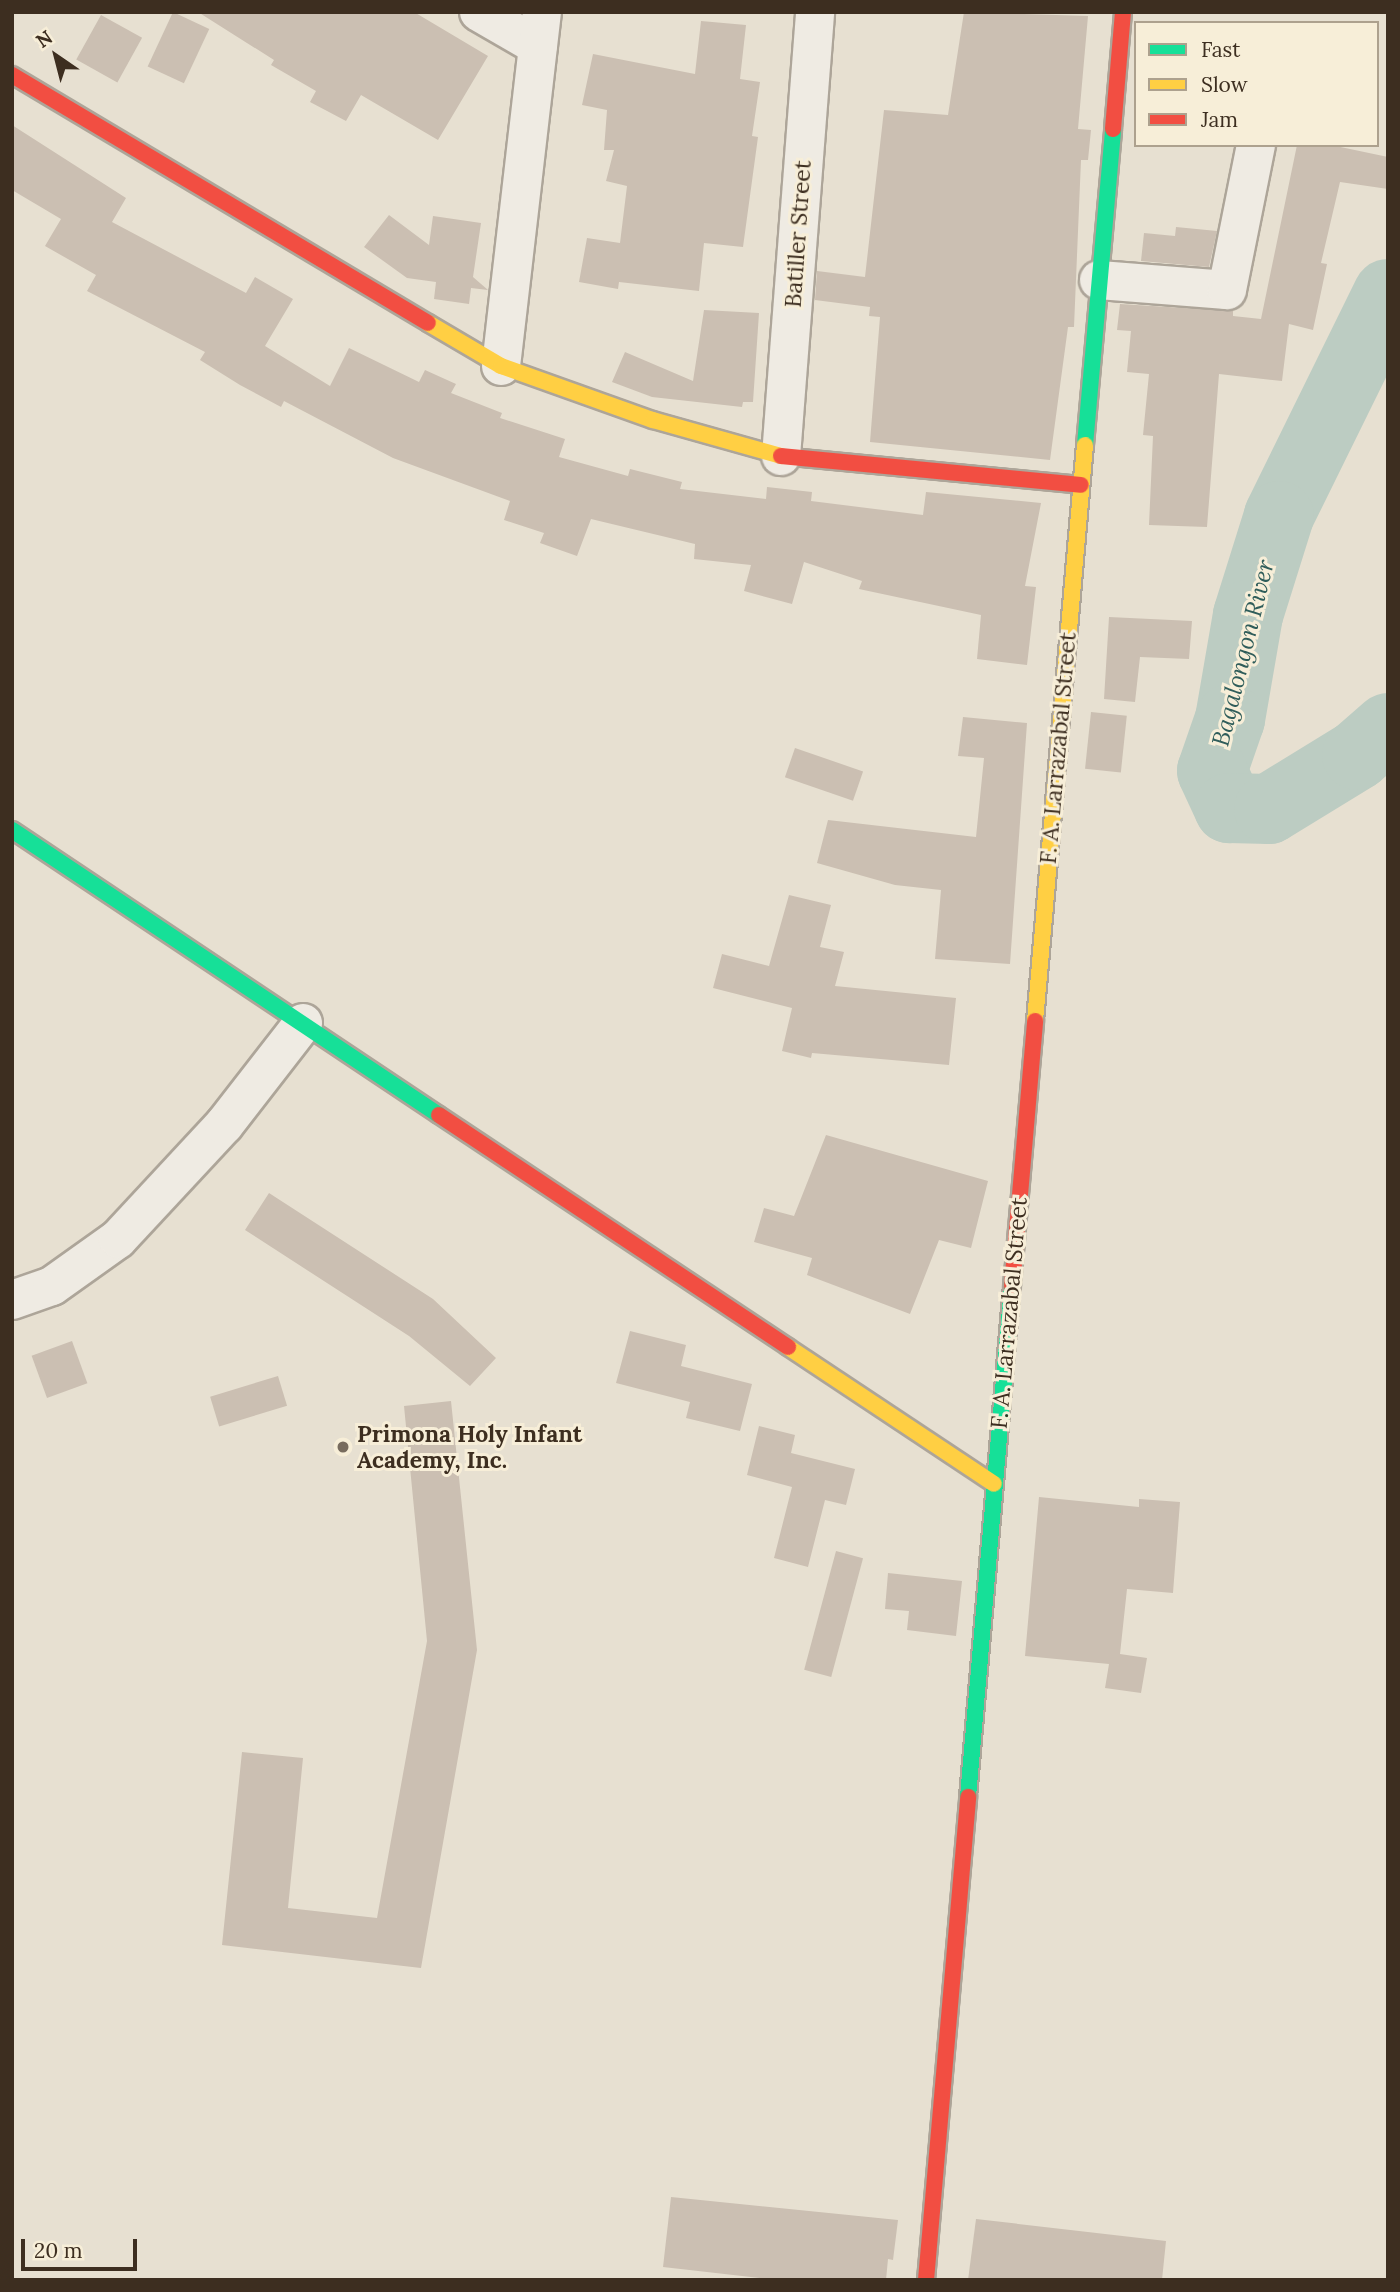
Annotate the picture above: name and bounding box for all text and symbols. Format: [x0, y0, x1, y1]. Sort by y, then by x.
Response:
north arrow [21, 21, 91, 91]
legend [1134, 21, 1379, 147]
text: N [31, 25, 57, 53]
text: Fast [1201, 36, 1240, 63]
text: Slow [1201, 71, 1248, 98]
text: Jam [1201, 106, 1238, 133]
street label: Batiller Street [779, 159, 817, 309]
water label: Bagalongon River [1206, 557, 1280, 749]
street label: F. A. Larrazabal Street [1034, 631, 1082, 865]
street label: F. A. Larrazabal Street [985, 1196, 1033, 1430]
place label: Primona Holy Infant Academy, Inc. [357, 1420, 582, 1474]
marker: Primona Holy Infant Academy, Inc. [335, 1439, 351, 1455]
scale bar [24, 2226, 140, 2270]
text: 20 m [34, 2237, 83, 2264]

